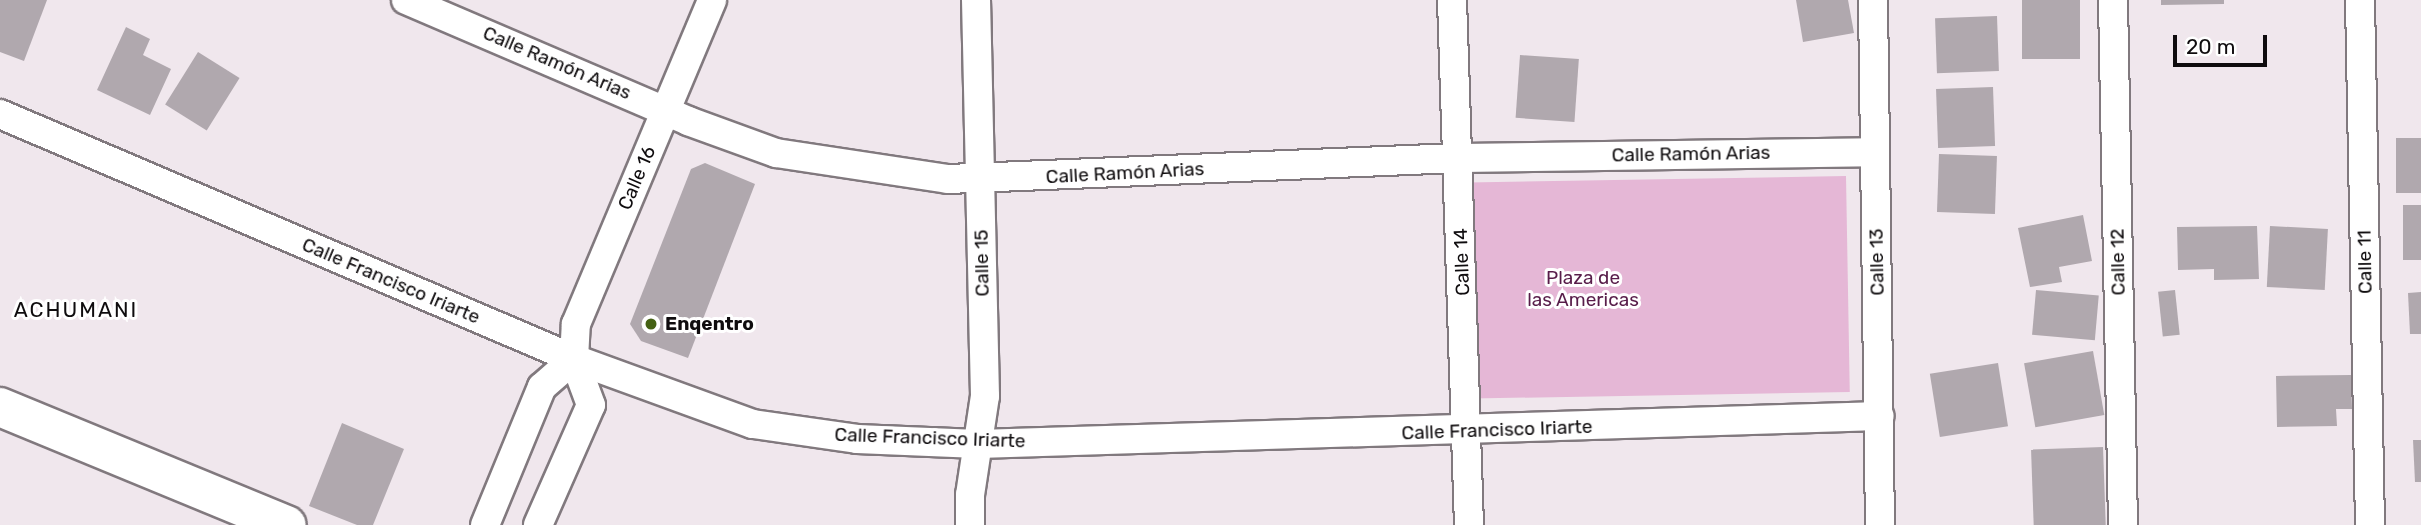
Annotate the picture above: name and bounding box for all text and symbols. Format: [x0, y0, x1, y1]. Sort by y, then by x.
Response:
street label: Calle Ramón Arias [479, 21, 635, 105]
scale bar [2176, 21, 2270, 65]
text: 20 m [2186, 34, 2235, 59]
street label: Calle Ramón Arias [1611, 141, 1771, 167]
street label: Calle 16 [613, 143, 661, 213]
street label: Calle Ramón Arias [1045, 157, 1205, 189]
street label: Calle 14 [1449, 228, 1475, 296]
street label: Calle 13 [1865, 228, 1889, 296]
street label: Calle 12 [2106, 228, 2130, 296]
street label: Calle 15 [970, 229, 994, 297]
street label: Calle 11 [2353, 230, 2377, 294]
street label: Calle Francisco Iriarte [299, 233, 483, 329]
park label: Plaza de las Americas [1527, 267, 1639, 311]
district label: ACHUMANI [15, 297, 137, 323]
place label: Enqentro [665, 313, 754, 335]
marker: Enqentro [643, 316, 659, 332]
street label: Calle Francisco Iriarte [1401, 415, 1593, 445]
street label: Calle Francisco Iriarte [834, 423, 1026, 453]

